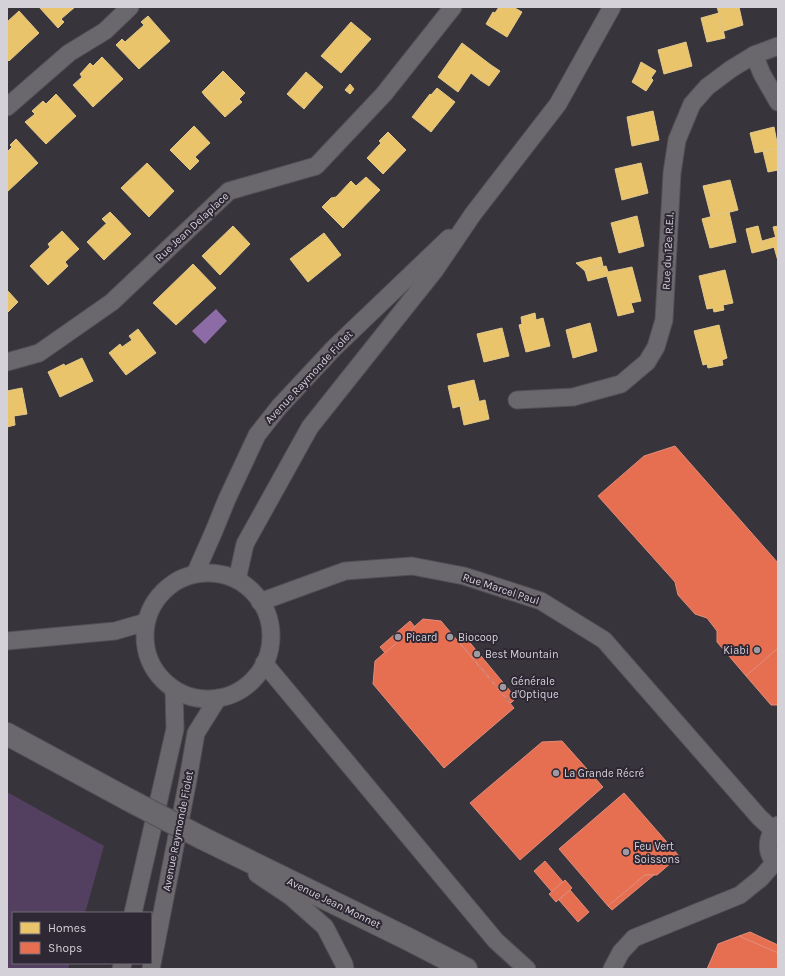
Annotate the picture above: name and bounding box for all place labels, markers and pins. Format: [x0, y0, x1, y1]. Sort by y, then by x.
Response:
place label: Picard [406, 631, 438, 644]
place label: Biocoop [458, 631, 498, 644]
marker: Picard [393, 632, 403, 642]
marker: Biocoop [445, 632, 455, 642]
place label: Kiabi [723, 644, 749, 657]
marker: Kiabi [752, 645, 762, 655]
place label: Best Mountain [485, 648, 559, 661]
marker: Best Mountain [472, 649, 482, 659]
place label: Générale d'Optique [511, 675, 559, 701]
marker: Générale d'Optique [498, 682, 508, 692]
place label: La Grande Récré [564, 767, 644, 780]
marker: La Grande Récré [551, 768, 561, 778]
place label: Feu Vert Soissons [634, 840, 680, 866]
marker: Feu Vert Soissons [621, 847, 631, 857]

